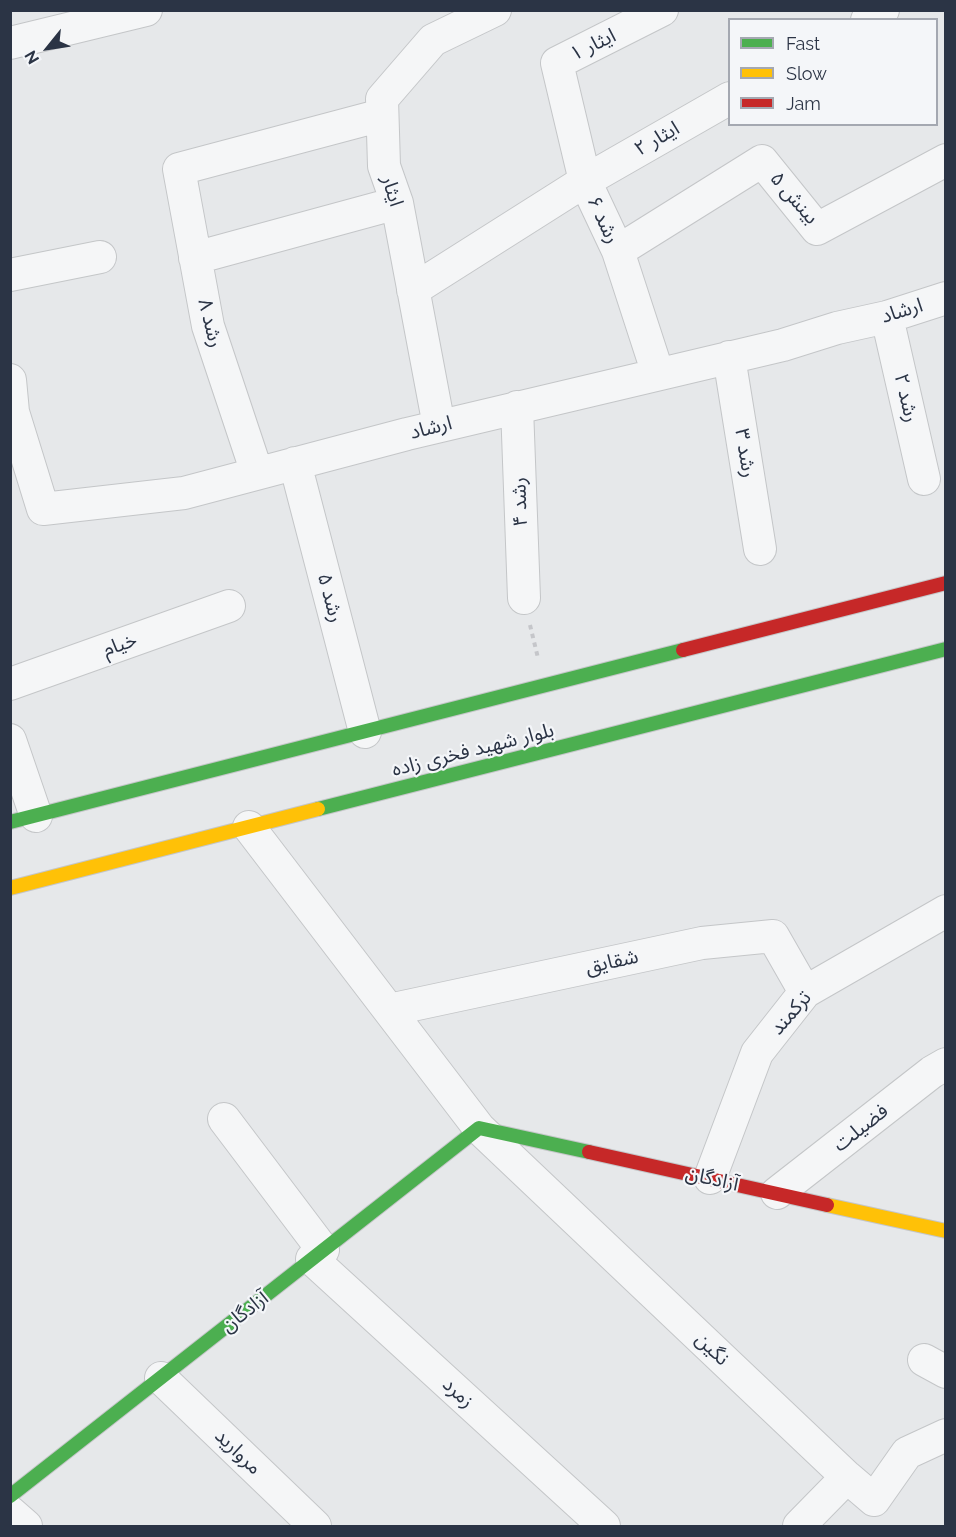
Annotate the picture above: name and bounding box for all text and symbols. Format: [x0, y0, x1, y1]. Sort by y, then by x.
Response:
north arrow [18, 18, 78, 78]
legend [728, 18, 938, 126]
street label: ایثار ۱ [566, 24, 620, 66]
text: Fast [786, 33, 820, 54]
text: N [21, 47, 43, 67]
text: Slow [786, 63, 827, 84]
text: Jam [786, 93, 821, 114]
street label: ایثار ۲ [630, 117, 684, 161]
street label: بینش ۵ [765, 167, 823, 229]
street label: ایثار [376, 172, 408, 210]
street label: رشد ۶ [582, 192, 624, 248]
street label: ارشاد [878, 293, 926, 329]
street label: رشد ۸ [192, 296, 228, 350]
street label: رشد ۲ [889, 371, 923, 425]
street label: ارشاد [407, 411, 455, 445]
street label: رشد ۳ [729, 427, 761, 479]
street label: رشد ۴ [507, 477, 533, 527]
street label: رشد ۵ [312, 571, 348, 625]
street label: خیام [100, 628, 140, 662]
street label: بلوار شهید فخری زاده [389, 718, 557, 782]
street label: شقایق [583, 945, 641, 979]
street label: ترکمند [765, 986, 817, 1040]
street label: فضیلت [829, 1099, 893, 1157]
street label: آزادگان [683, 1161, 741, 1197]
street label: آزادگان [216, 1286, 274, 1338]
street label: نگین [690, 1327, 734, 1371]
street label: زمرد [437, 1373, 479, 1413]
street label: مروارید [210, 1424, 266, 1480]

